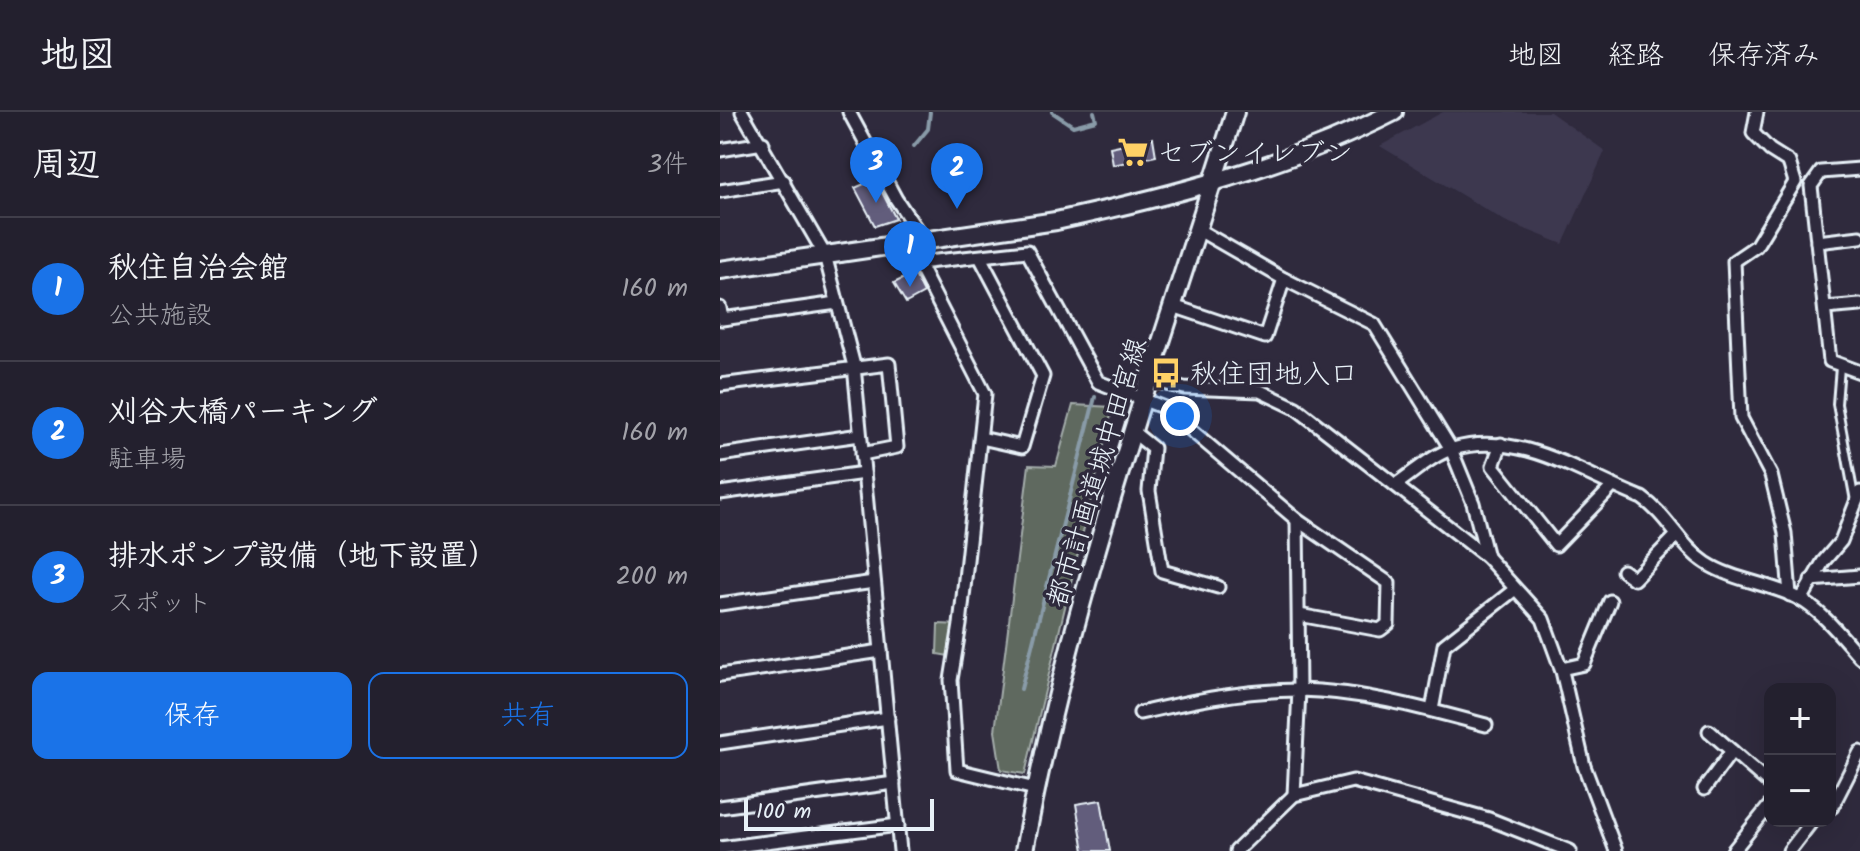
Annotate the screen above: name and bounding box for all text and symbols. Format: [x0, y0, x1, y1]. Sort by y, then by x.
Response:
text: 地図 [40, 27, 116, 87]
text: 地図 [1508, 34, 1564, 79]
text: 経路 [1608, 34, 1664, 79]
text: 保存済み [1708, 34, 1820, 79]
place label: セブンイレブン [1157, 132, 1353, 177]
supermarket icon: セブンイレブン [1116, 135, 1150, 169]
pin: 3 [850, 137, 902, 203]
text: 周辺 [32, 139, 100, 193]
pin: 2 [931, 143, 983, 209]
text: 3件 [647, 144, 688, 186]
pin: 1 [884, 221, 936, 287]
text: 秋住自治会館 [108, 245, 288, 293]
text: 1 [54, 268, 62, 310]
text: 160 m [621, 268, 688, 310]
text: 公共施設 [108, 295, 212, 337]
street label: 都市計画道城中田宮線 [1036, 332, 1161, 613]
place label: 秋住団地入口 [1190, 353, 1358, 398]
bus stop icon: 秋住団地入口 [1149, 356, 1183, 390]
text: 刈谷大橋パーキング [108, 389, 378, 437]
your location [1160, 396, 1200, 436]
text: 2 [50, 412, 66, 454]
text: 160 m [621, 412, 688, 454]
text: 駐車場 [108, 439, 186, 481]
text: 排水ポンプ設備（地下設置） [108, 533, 498, 581]
text: 3 [51, 556, 65, 598]
text: 200 m [616, 556, 688, 598]
text: スポット [108, 583, 212, 625]
button: 保存 [32, 672, 352, 759]
button: 共有 [368, 672, 688, 759]
map controls [1764, 683, 1836, 827]
button: + [1764, 683, 1836, 755]
button: − [1764, 755, 1836, 827]
scale bar [744, 795, 934, 831]
text: 100 m [756, 795, 811, 830]

